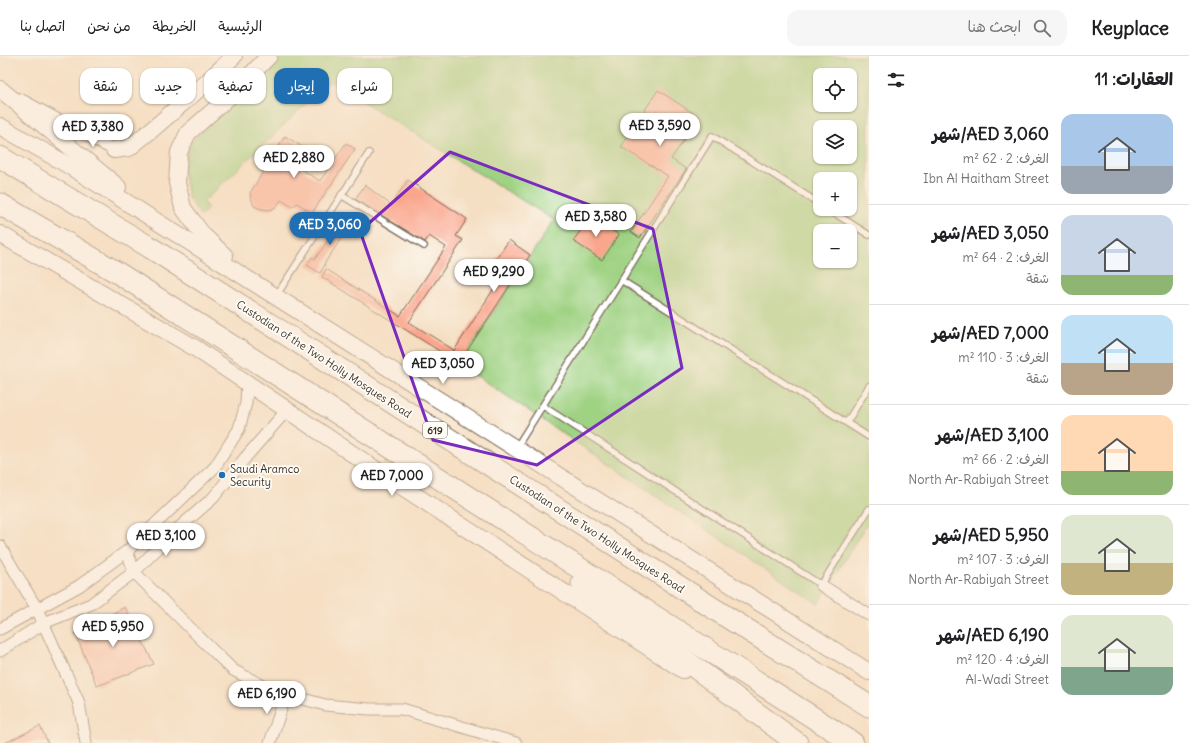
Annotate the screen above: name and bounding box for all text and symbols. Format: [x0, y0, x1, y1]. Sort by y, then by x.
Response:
search box [787, 10, 1067, 46]
text: Keyplace [1091, 16, 1169, 40]
text: اتصل بنا [20, 17, 65, 35]
text: من نحن [87, 17, 131, 35]
text: الخريطة [153, 17, 196, 35]
text: الرئيسية [218, 17, 262, 35]
text: ابحث هنا [968, 17, 1021, 36]
icon: search [1031, 17, 1053, 39]
chip: شقة [80, 68, 132, 104]
chip: جديد [140, 68, 196, 104]
chip: تصفية [204, 68, 266, 104]
chip: إيجار [274, 68, 329, 104]
chip: شراء [337, 68, 392, 104]
map controls [813, 68, 857, 268]
button: locate [813, 68, 857, 112]
text: العقارات: 11 [1095, 68, 1173, 90]
icon: filters [885, 69, 907, 91]
pin: AED 3,590 [614, 113, 706, 147]
pin: AED 3,380 [47, 114, 139, 148]
text: AED 3,590 [629, 117, 691, 134]
text: AED 3,380 [62, 118, 124, 135]
button: layers [813, 120, 857, 164]
text: AED 3,060/شهر [932, 123, 1049, 145]
icon: home [1093, 130, 1141, 178]
pin: AED 2,880 [248, 145, 340, 179]
text: AED 2,880 [263, 149, 325, 166]
text: الغرف: 2 · 62 m² [963, 150, 1049, 167]
text: Ibn Al Haitham Street [923, 170, 1049, 187]
button: + [813, 172, 857, 216]
pin: AED 3,580 [550, 204, 642, 238]
text: AED 3,580 [565, 208, 627, 225]
pin: AED 3,060 [284, 212, 376, 246]
text: AED 3,060 [298, 216, 362, 233]
text: AED 3,050/شهر [932, 222, 1049, 244]
button: − [813, 224, 857, 268]
icon: home [1093, 231, 1141, 279]
text: الغرف: 2 · 64 m² [962, 249, 1049, 266]
pin: AED 9,290 [448, 259, 540, 293]
text: AED 9,290 [463, 263, 525, 280]
text: شقة [1026, 270, 1049, 287]
street label: Custodian of the Two Holly Mosques Road [234, 297, 415, 421]
text: AED 7,000/شهر [932, 322, 1049, 344]
icon: home [1093, 331, 1141, 379]
text: الغرف: 3 · 110 m² [958, 349, 1049, 366]
pin: AED 3,050 [397, 351, 489, 385]
text: AED 3,050 [412, 355, 475, 372]
text: شقة [1026, 370, 1049, 387]
road number: 619 [423, 422, 447, 438]
text: AED 3,100/شهر [936, 424, 1049, 446]
icon: home [1093, 431, 1141, 479]
text: الغرف: 2 · 66 m² [962, 451, 1049, 468]
place label: Saudi Aramco Security [230, 462, 299, 489]
pin: AED 7,000 [346, 463, 438, 497]
text: AED 7,000 [360, 467, 424, 484]
marker: Saudi Aramco Security [217, 470, 227, 480]
text: North Ar-Rabiyah Street [908, 471, 1049, 488]
street label: Custodian of the Two Holly Mosques Road [507, 472, 688, 596]
pin: AED 3,100 [120, 523, 212, 557]
text: AED 5,950/شهر [933, 524, 1049, 546]
text: AED 3,100 [136, 527, 196, 544]
icon: home [1093, 531, 1141, 579]
text: الغرف: 3 · 107 m² [957, 551, 1049, 568]
text: North Ar-Rabiyah Street [908, 571, 1049, 588]
pin: AED 5,950 [67, 614, 159, 648]
text: AED 5,950 [82, 618, 144, 635]
text: AED 6,190/شهر [937, 624, 1049, 646]
icon: home [1093, 631, 1141, 679]
text: الغرف: 4 · 120 m² [956, 651, 1049, 668]
text: Al-Wadi Street [965, 671, 1049, 688]
pin: AED 6,190 [221, 681, 313, 715]
text: AED 6,190 [237, 685, 297, 702]

